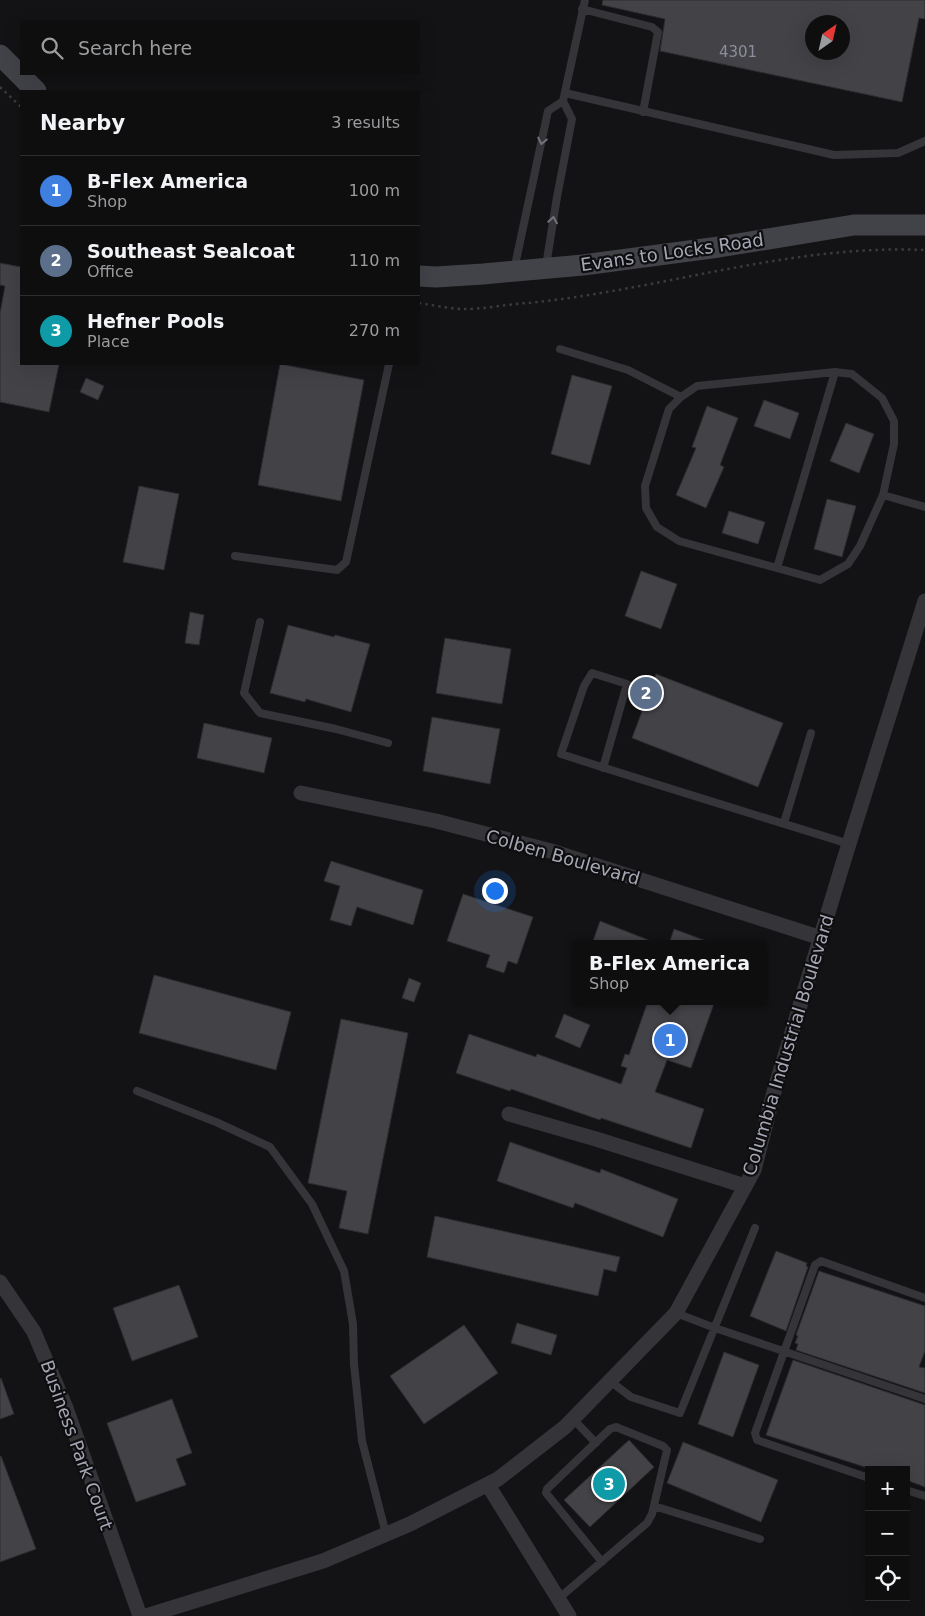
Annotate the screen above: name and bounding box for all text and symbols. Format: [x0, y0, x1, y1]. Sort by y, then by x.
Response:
north arrow [805, 15, 850, 60]
search box [20, 20, 420, 75]
icon: search [38, 34, 66, 62]
text: Search here [78, 37, 192, 59]
house number: 4301 [719, 43, 757, 61]
text: Nearby [40, 111, 125, 135]
text: 3 results [331, 113, 400, 132]
one-way arrow [537, 137, 547, 145]
text: B-Flex America [87, 170, 248, 192]
text: 1 [50, 181, 62, 200]
text: 100 m [349, 181, 400, 200]
text: Shop [87, 192, 127, 211]
one-way arrow [548, 215, 558, 224]
street label: Evans to Locks Road [579, 229, 765, 275]
text: Southeast Sealcoat [87, 240, 295, 262]
text: 2 [50, 251, 62, 270]
text: 110 m [349, 251, 400, 270]
text: Office [87, 262, 134, 281]
text: Hefner Pools [87, 310, 224, 332]
text: 3 [50, 321, 62, 340]
text: 270 m [349, 321, 400, 340]
text: Place [87, 332, 130, 351]
pin: 2 [630, 674, 662, 712]
street label: Colben Boulevard [484, 825, 642, 889]
your location [482, 878, 508, 904]
street label: Columbia Industrial Boulevard [738, 912, 838, 1178]
popup [572, 940, 767, 1005]
text: B-Flex America [589, 952, 750, 974]
text: Shop [589, 974, 629, 993]
pin: 1 [654, 1021, 686, 1059]
street label: Business Park Court [36, 1357, 118, 1533]
pin: 3 [593, 1465, 625, 1503]
map controls [865, 1466, 910, 1601]
button: + [865, 1466, 910, 1511]
button: − [865, 1511, 910, 1556]
button: locate [865, 1556, 910, 1601]

